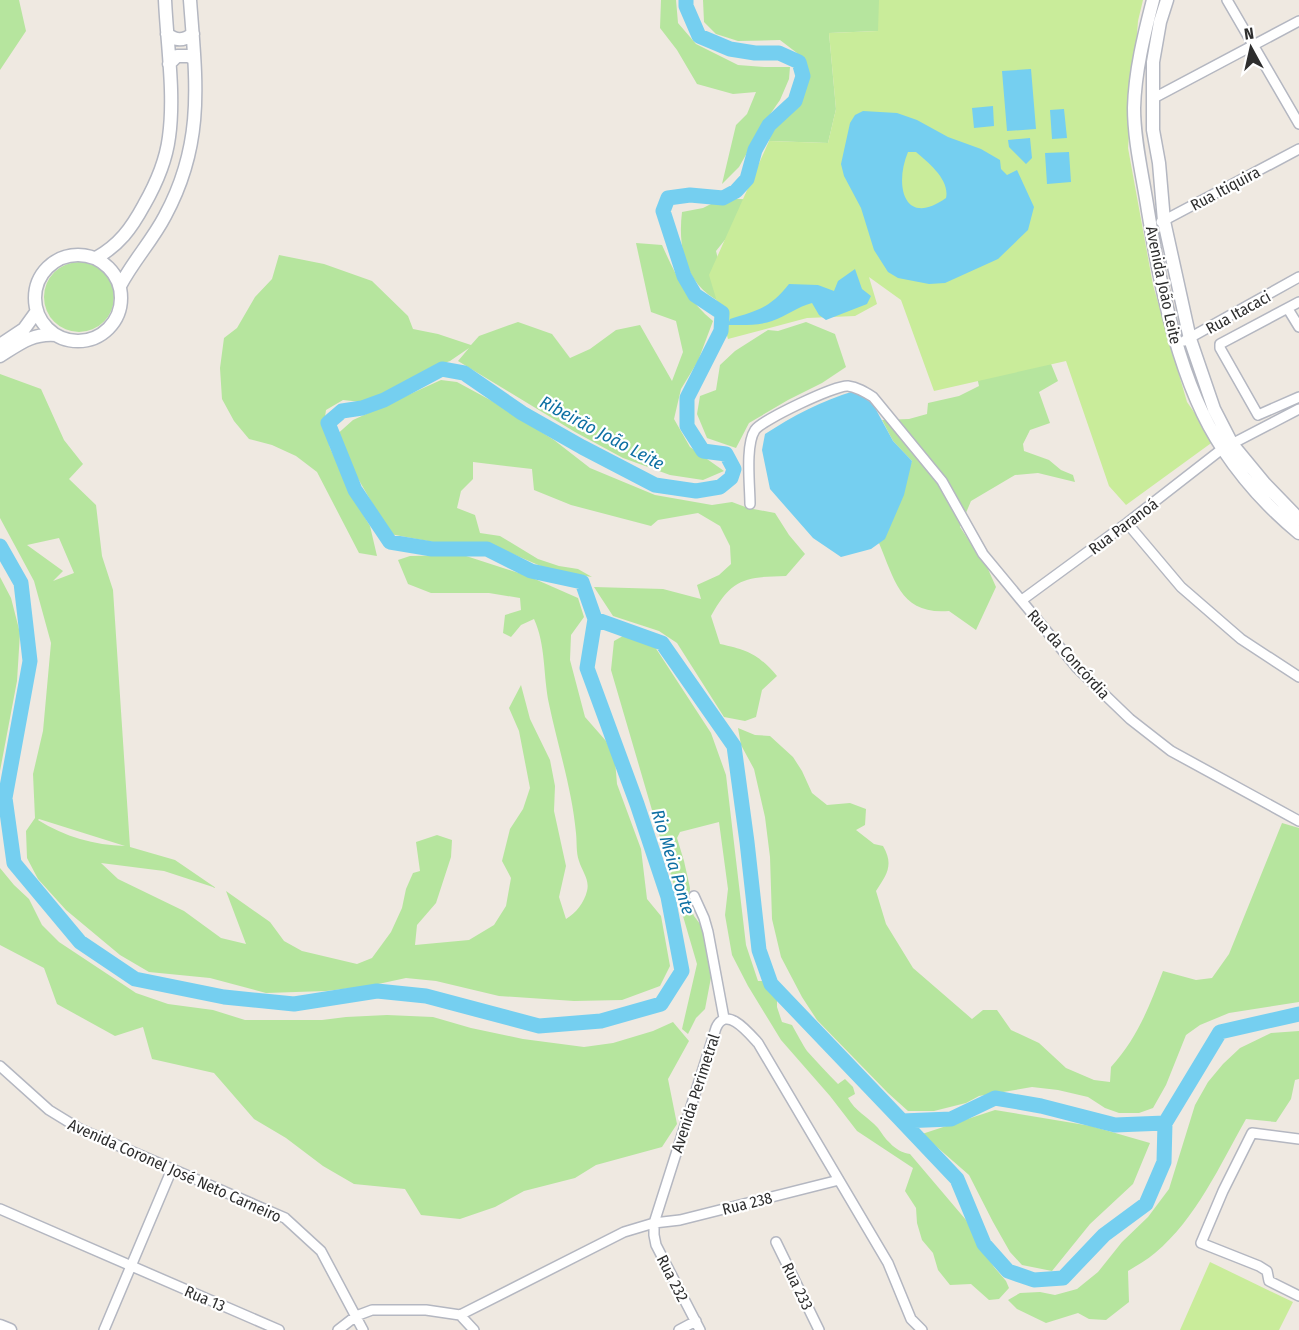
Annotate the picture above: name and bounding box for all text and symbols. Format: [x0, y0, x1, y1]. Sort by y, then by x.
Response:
north arrow [1221, 18, 1281, 78]
text: N [1243, 24, 1255, 44]
street label: Rua Itiquira [1187, 162, 1263, 215]
street label: Avenida João Leite [1142, 224, 1185, 346]
street label: Rua Itacaci [1202, 287, 1274, 338]
water label: Ribeirão João Leite [536, 391, 668, 475]
street label: Rua Paranoá [1085, 494, 1162, 559]
street label: Rua da Concórdia [1023, 606, 1114, 703]
water label: Rio Meia Ponte [647, 807, 700, 918]
street label: Avenida Perimetral [667, 1031, 724, 1155]
street label: Avenida Coronel José Neto Carneiro [65, 1115, 284, 1226]
street label: Rua 238 [720, 1188, 774, 1219]
street label: Rua 232 [653, 1252, 692, 1305]
street label: Rua 233 [778, 1260, 817, 1313]
street label: Rua 13 [182, 1281, 228, 1315]

